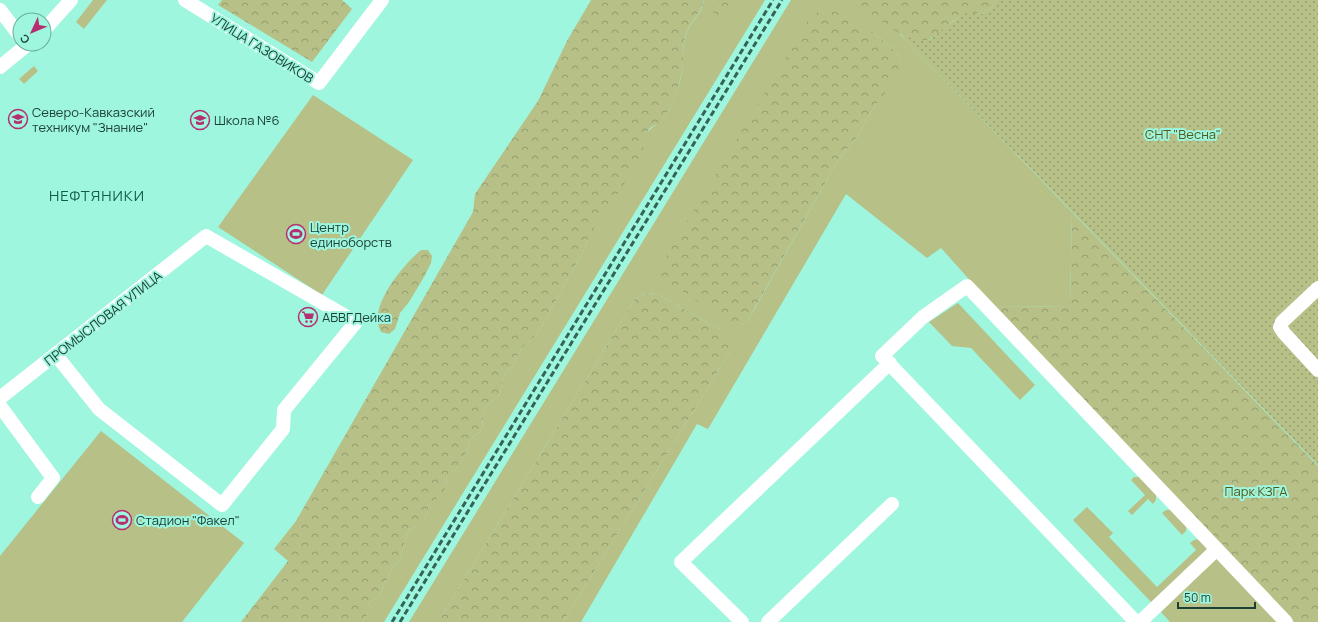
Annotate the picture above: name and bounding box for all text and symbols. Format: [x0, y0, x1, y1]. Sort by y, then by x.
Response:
street label: УЛИЦА ГАЗОВИКОВ [207, 9, 317, 87]
north arrow [12, 12, 52, 52]
text: С [16, 31, 33, 47]
place label: Северо-Кавказский техникум "Знание" [32, 103, 155, 136]
school or university icon: Северо-Кавказский техникум "Знание" [7, 108, 29, 130]
school or university icon: Школа №6 [189, 109, 211, 131]
place label: Школа №6 [214, 111, 280, 129]
park label: СНТ "Весна" [1145, 125, 1221, 143]
district label: НЕФТЯНИКИ [49, 185, 145, 206]
place label: Центр единоборств [310, 218, 392, 251]
sports icon: Центр единоборств [285, 223, 307, 245]
street label: ПРОМЫСЛОВАЯ УЛИЦА [40, 266, 166, 370]
supermarket icon: АБВГДейка [297, 306, 319, 328]
place label: АБВГДейка [322, 308, 391, 326]
park label: Парк КЗГА [1225, 482, 1287, 500]
sports icon: Стадион "Факел" [111, 509, 133, 531]
place label: Стадион "Факел" [136, 511, 240, 529]
scale bar [1178, 584, 1255, 610]
text: 50 m [1184, 589, 1211, 606]

